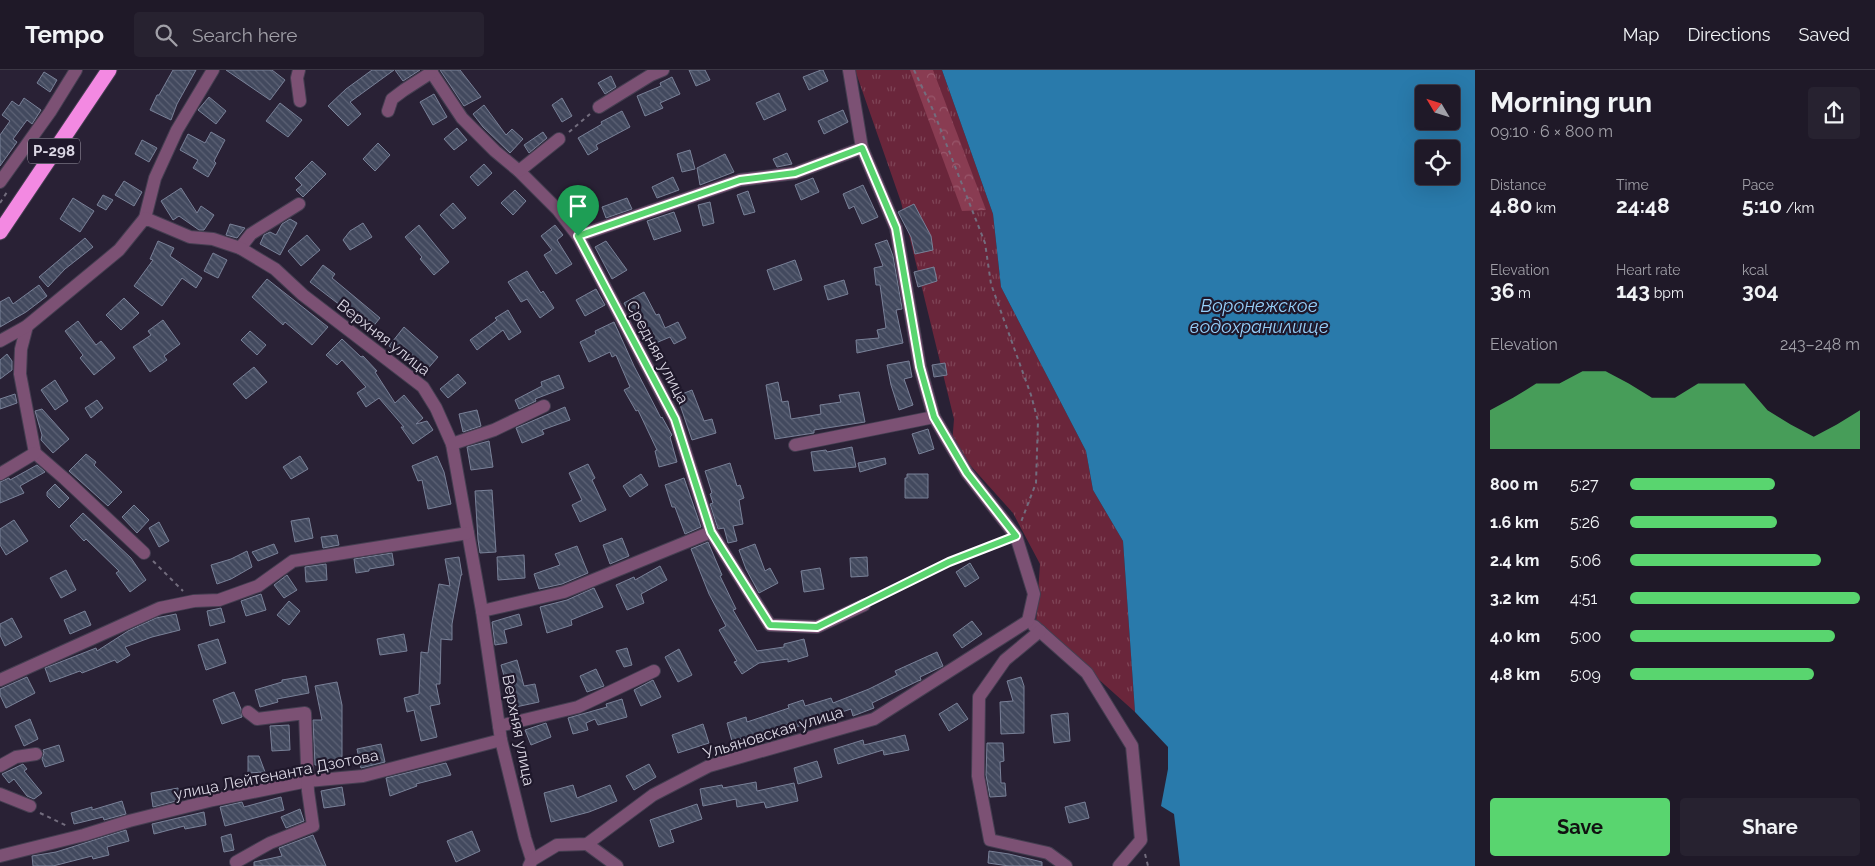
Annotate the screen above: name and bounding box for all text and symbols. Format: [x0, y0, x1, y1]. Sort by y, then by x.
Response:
search box [134, 12, 484, 57]
text: Tempo [25, 20, 104, 49]
icon: search [152, 21, 180, 49]
text: Search here [192, 24, 297, 46]
text: Map [1623, 24, 1659, 45]
text: Directions [1687, 24, 1771, 45]
text: Saved [1799, 24, 1850, 45]
north arrow [1415, 85, 1460, 130]
map controls [1415, 85, 1460, 185]
text: Morning run [1490, 86, 1652, 119]
button: share [1808, 87, 1860, 139]
text: 09:10 · 6 × 800 m [1490, 122, 1613, 141]
road number: Р-298 [28, 138, 80, 164]
button: locate [1415, 140, 1460, 185]
text: Distance [1490, 177, 1546, 193]
text: Time [1616, 177, 1649, 193]
text: Pace [1742, 177, 1774, 193]
pin [557, 185, 599, 236]
icon: arrive [564, 192, 592, 220]
text: 4.80 [1490, 193, 1532, 218]
text: 24:48 [1616, 193, 1670, 218]
text: 5:10 [1742, 193, 1782, 218]
text: km [1532, 200, 1556, 216]
text: /km [1782, 200, 1814, 216]
text: Elevation [1490, 262, 1549, 278]
text: Heart rate [1616, 262, 1680, 278]
text: kcal [1742, 262, 1768, 278]
text: 36 [1490, 278, 1514, 303]
text: 143 [1616, 278, 1650, 303]
text: 304 [1742, 278, 1779, 303]
text: m [1514, 285, 1531, 301]
text: bpm [1650, 285, 1684, 301]
street label: Верхняя улица [333, 295, 434, 380]
water label: Воронежское водохранилище [1189, 295, 1329, 337]
street label: Средняя улица [622, 297, 693, 407]
text: Elevation [1490, 335, 1558, 354]
text: 243–248 m [1780, 335, 1860, 354]
text: 800 m [1490, 475, 1538, 494]
text: 5:27 [1570, 475, 1599, 494]
text: 1.6 km [1490, 513, 1539, 532]
text: 5:26 [1570, 513, 1600, 532]
text: 2.4 km [1490, 551, 1539, 570]
text: 5:06 [1570, 551, 1601, 570]
text: 3.2 km [1490, 589, 1539, 608]
text: 4:51 [1570, 589, 1597, 608]
text: 4.0 km [1490, 627, 1540, 646]
text: 5:00 [1570, 627, 1601, 646]
text: 4.8 km [1490, 665, 1540, 684]
text: 5:09 [1570, 665, 1601, 684]
street label: Верхняя улица [498, 673, 539, 787]
street label: Ульяновская улица [701, 702, 845, 763]
street label: улица Лейтенанта Дзотова [172, 745, 380, 804]
button: Save [1490, 798, 1670, 856]
button: Share [1680, 798, 1860, 856]

